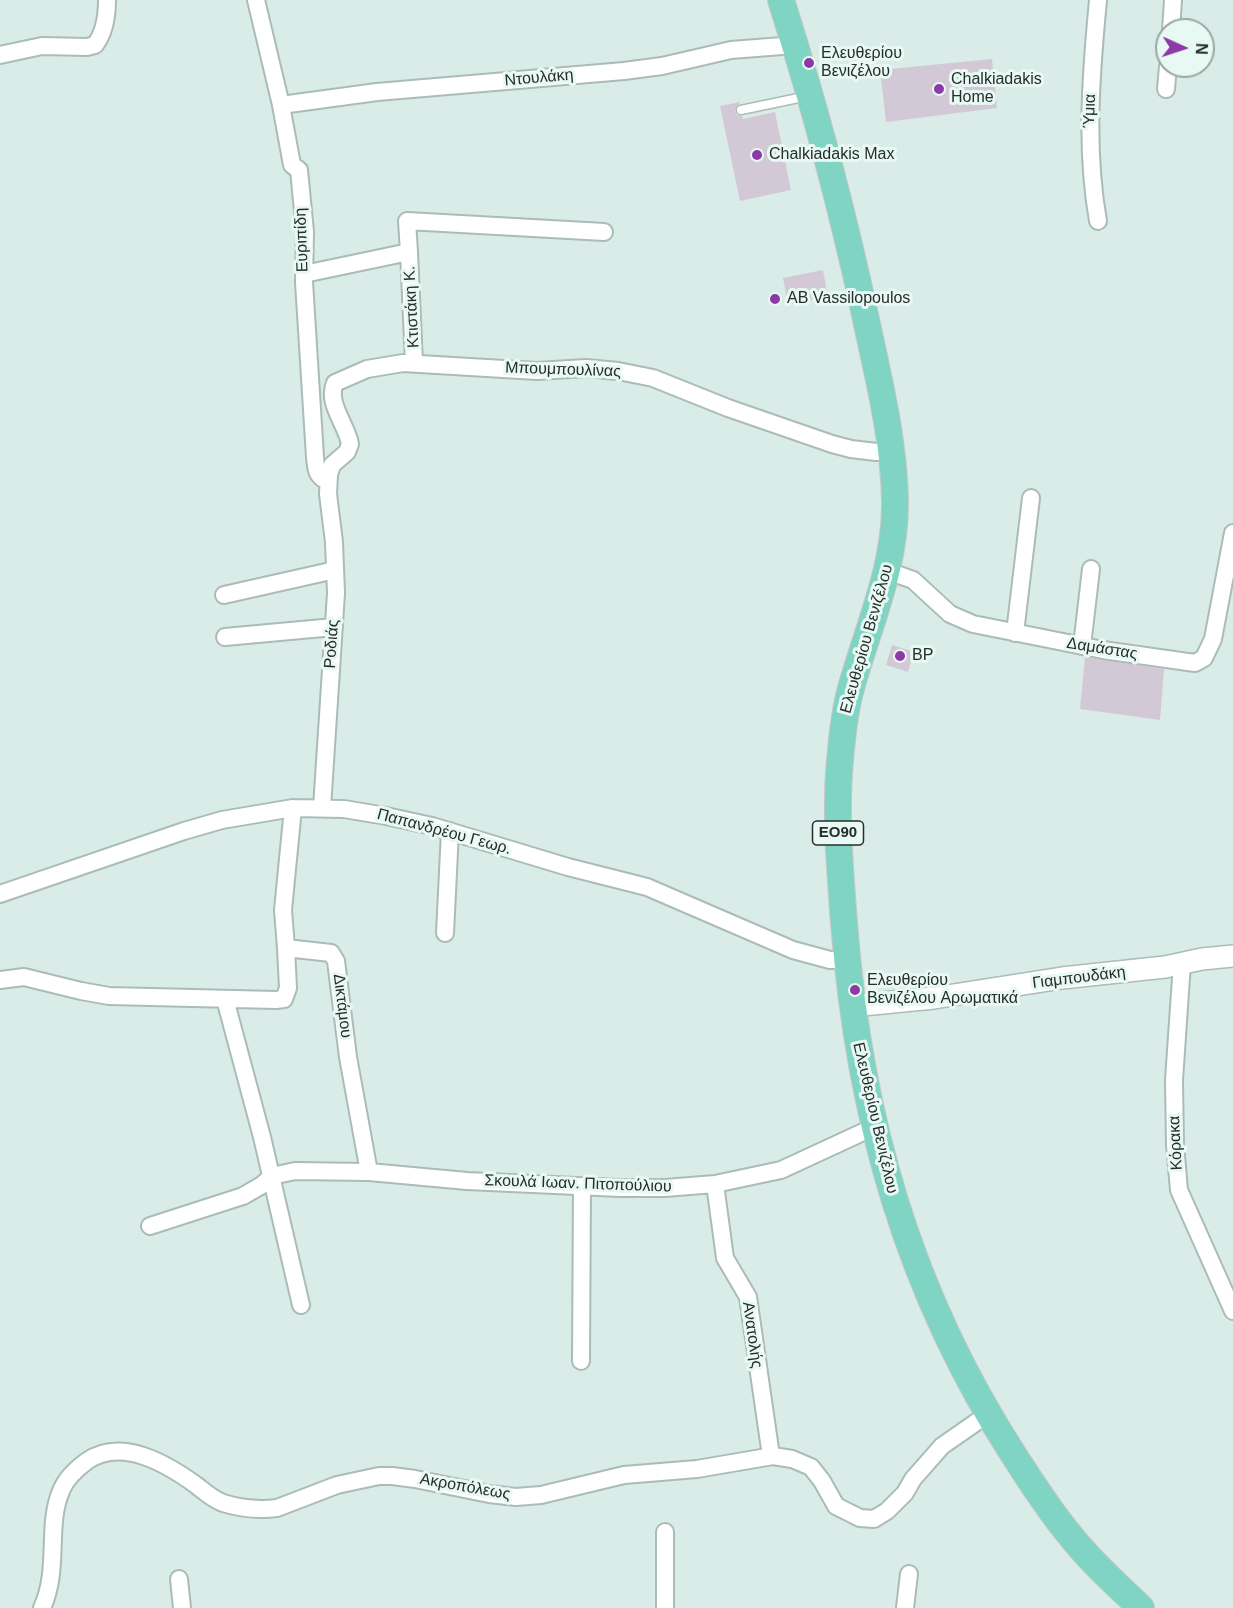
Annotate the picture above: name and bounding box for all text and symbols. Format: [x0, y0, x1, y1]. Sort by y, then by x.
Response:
north arrow [1155, 18, 1215, 78]
text: N [1193, 43, 1210, 55]
place label: Ελευθερίου Βενιζέλου [821, 44, 902, 82]
marker: Ελευθερίου Βενιζέλου [802, 56, 816, 70]
street label: Ντουλάκη [504, 65, 574, 91]
place label: Chalkiadakis Home [951, 70, 1042, 108]
marker: Chalkiadakis Home [932, 82, 946, 96]
street label: Ύμια [1080, 93, 1100, 129]
place label: Chalkiadakis Max [769, 145, 894, 165]
marker: Chalkiadakis Max [750, 148, 764, 162]
street label: Ευριπίδη [291, 207, 313, 273]
street label: Κτιστάκη Κ. [400, 265, 424, 349]
place label: AB Vassilopoulos [787, 289, 910, 309]
marker: AB Vassilopoulos [768, 292, 782, 306]
street label: Μπουμπουλίνας [505, 358, 621, 382]
street label: Ελευθερίου Βενιζέλου [837, 562, 897, 716]
street label: Ροδιάς [321, 619, 343, 669]
street label: Δαμάστας [1065, 634, 1139, 664]
place label: BP [912, 646, 933, 666]
marker: BP [893, 649, 907, 663]
street label: Παπανδρέου Γεωρ. [375, 805, 513, 859]
road number: ΕΟ90 [812, 821, 864, 845]
street label: Γιαμπουδάκη [1031, 963, 1127, 993]
place label: Ελευθερίου Βενιζέλου Αρωματικά [867, 971, 1018, 1009]
street label: Δικτάμου [329, 973, 355, 1039]
marker: Ελευθερίου Βενιζέλου Αρωματικά [848, 983, 862, 997]
street label: Ελευθερίου Βενιζέλου [848, 1041, 902, 1195]
street label: Κόρακα [1165, 1115, 1187, 1171]
street label: Σκουλά Ιωαν. Πιτοπούλιου [484, 1171, 672, 1197]
street label: Ανατολής [738, 1301, 766, 1369]
street label: Ακροπόλεως [418, 1470, 512, 1504]

